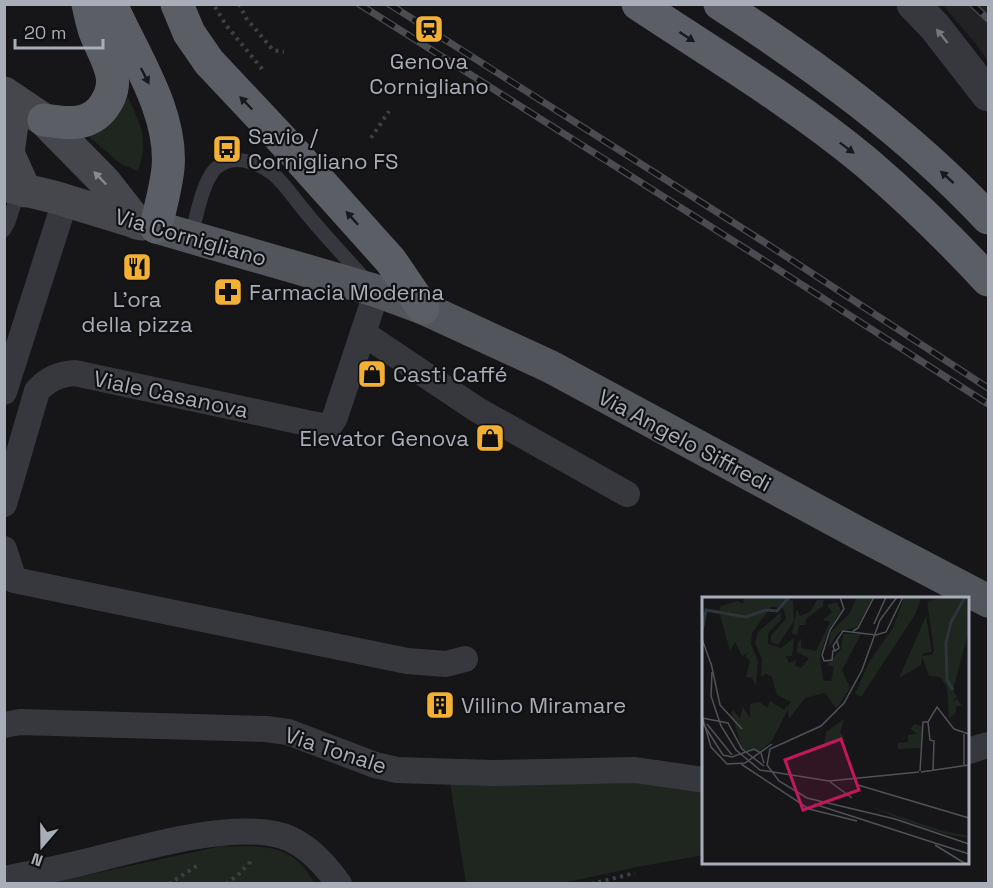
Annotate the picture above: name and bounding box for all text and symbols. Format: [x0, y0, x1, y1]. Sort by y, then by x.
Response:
scale bar [15, 12, 104, 50]
station icon: Genova Cornigliano [413, 13, 445, 45]
text: 20 m [24, 21, 67, 44]
one-way arrow [936, 28, 949, 44]
one-way arrow [679, 31, 695, 42]
place label: Genova Cornigliano [369, 47, 489, 100]
one-way arrow [140, 68, 150, 85]
one-way arrow [240, 96, 254, 110]
place label: Savio / Cornigliano FS [248, 122, 399, 175]
bus stop icon: Savio / Cornigliano FS [211, 133, 243, 165]
one-way arrow [838, 142, 854, 154]
one-way arrow [939, 170, 954, 184]
one-way arrow [94, 171, 108, 185]
street label: Via Cornigliano [112, 202, 270, 272]
one-way arrow [346, 211, 359, 226]
restaurant icon: L'ora della pizza [121, 251, 153, 283]
pharmacy icon: Farmacia Moderna [212, 276, 244, 308]
place label: Farmacia Moderna [249, 278, 444, 306]
place label: L'ora della pizza [81, 285, 193, 338]
shop icon: Casti Caffé [356, 358, 388, 390]
place label: Casti Caffé [393, 360, 508, 388]
street label: Viale Casanova [91, 364, 251, 424]
street label: Via Angelo Siffredi [594, 383, 776, 497]
shop icon: Elevator Genova [474, 422, 506, 454]
place label: Elevator Genova [300, 424, 469, 452]
inset map [702, 597, 969, 864]
building icon: Villino Miramare [424, 689, 456, 721]
place label: Villino Miramare [461, 691, 626, 719]
street label: Via Tonale [281, 720, 391, 780]
north arrow [12, 816, 72, 876]
text: N [28, 848, 46, 871]

